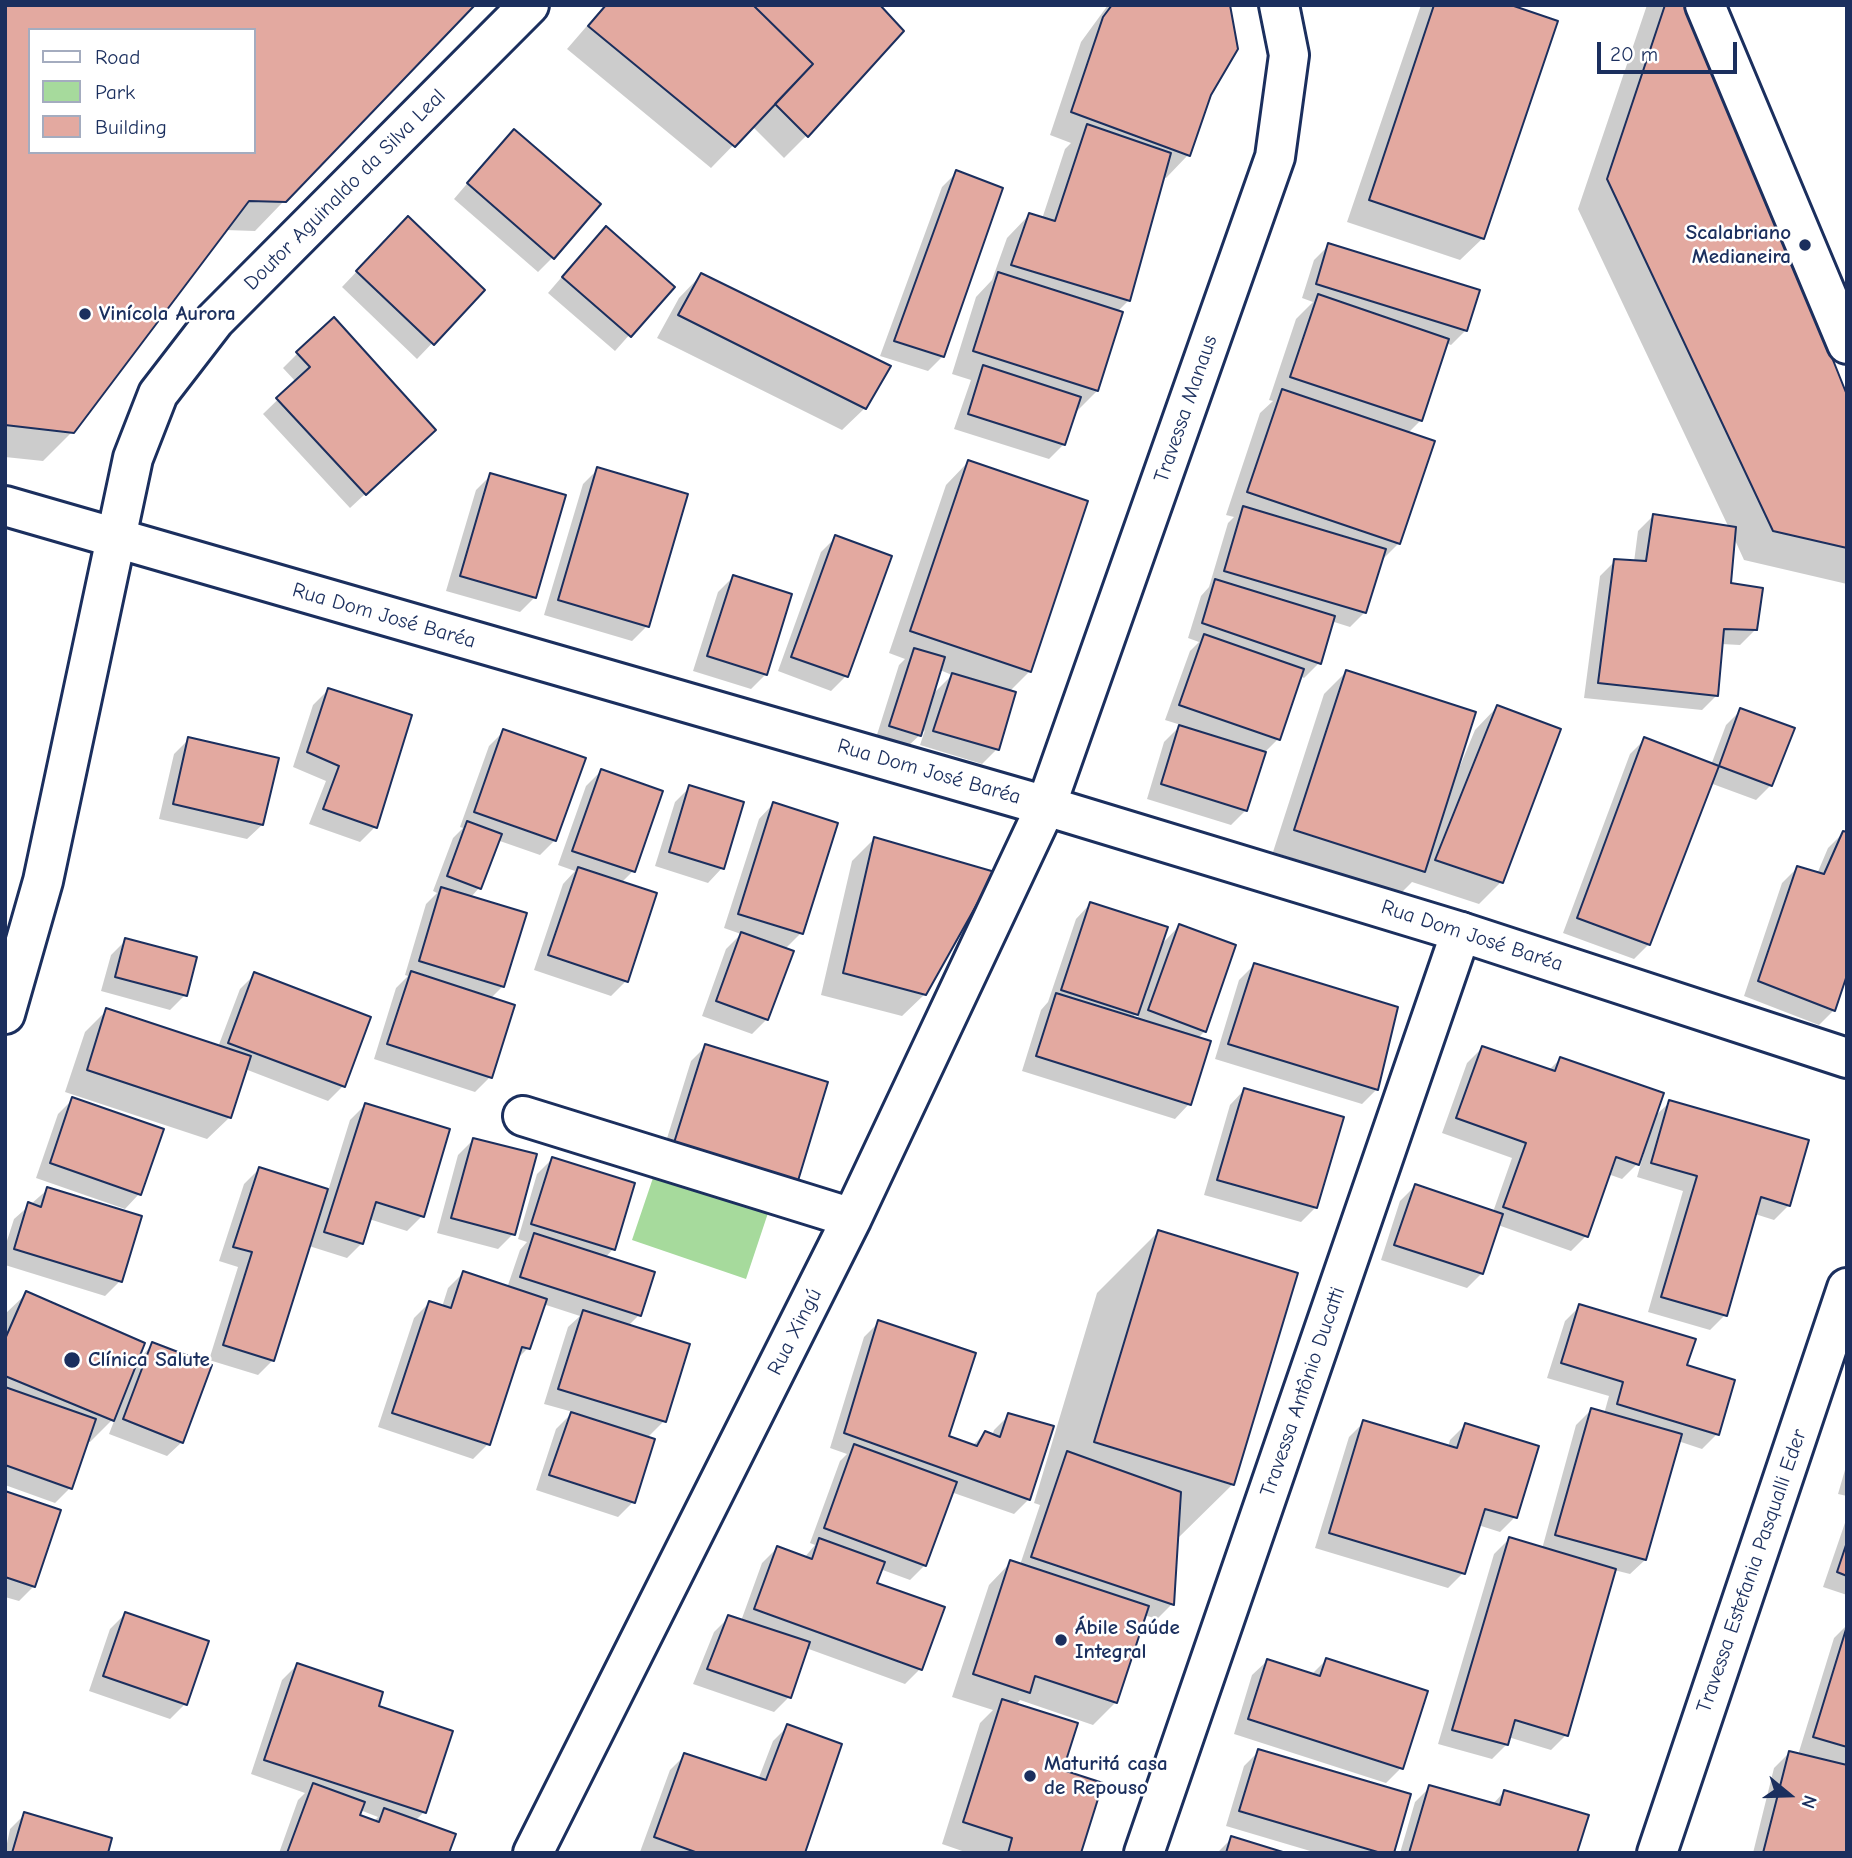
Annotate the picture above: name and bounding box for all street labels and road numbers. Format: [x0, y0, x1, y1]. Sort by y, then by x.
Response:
street label: Doutor Aguinaldo da Silva Leal [239, 84, 451, 296]
street label: Travessa Manaus [1149, 332, 1223, 486]
street label: Rua Dom José Baréa [289, 578, 479, 654]
street label: Rua Dom José Baréa [834, 734, 1024, 810]
street label: Rua Dom José Baréa [1378, 895, 1566, 977]
street label: Travessa Antônio Ducatti [1255, 1284, 1351, 1500]
street label: Rua Xingú [762, 1285, 828, 1379]
street label: Travessa Estefania Pasqualli Eder [1692, 1426, 1812, 1716]

